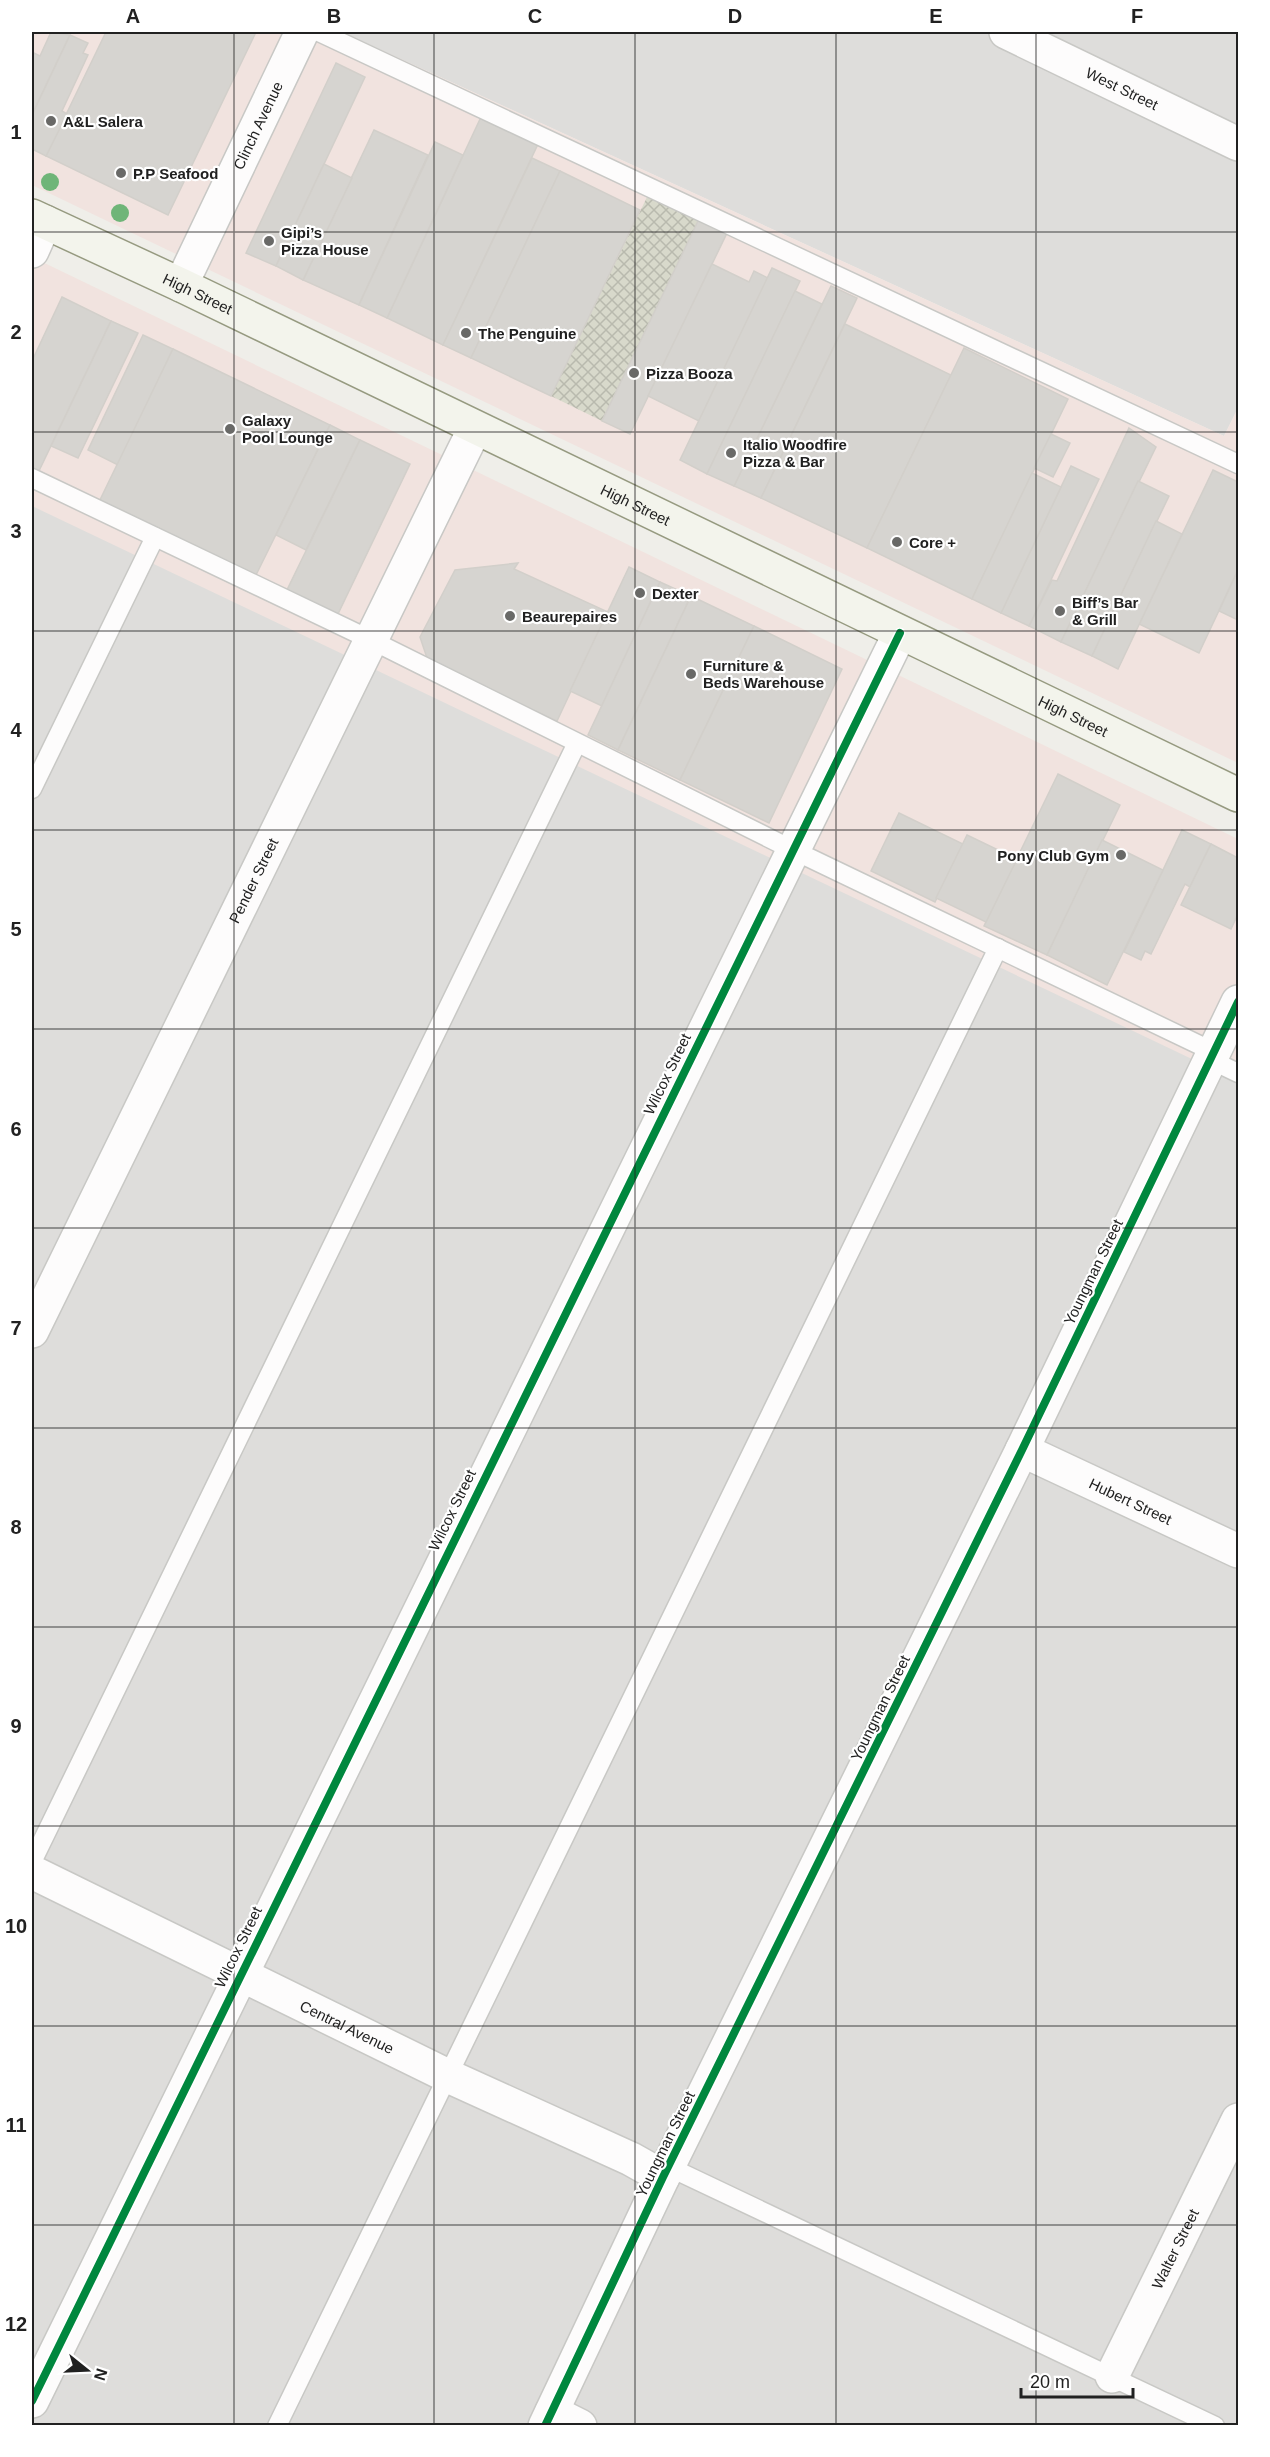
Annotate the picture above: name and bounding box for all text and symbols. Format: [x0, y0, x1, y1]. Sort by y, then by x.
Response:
text: A [126, 5, 140, 27]
text: B [327, 5, 341, 27]
text: C [528, 5, 542, 27]
text: D [728, 5, 742, 27]
text: E [929, 5, 943, 27]
text: F [1131, 5, 1143, 27]
street label: West Street [1083, 63, 1162, 113]
street label: Clinch Avenue [229, 79, 286, 172]
place label: A&L Salera [63, 113, 143, 130]
marker: A&L Salera [44, 114, 58, 128]
text: 1 [10, 121, 22, 143]
place label: P.P Seafood [133, 165, 218, 182]
marker: P.P Seafood [114, 166, 128, 180]
place label: Gipi’s Pizza House [281, 224, 369, 258]
marker: Gipi’s Pizza House [262, 234, 276, 248]
street label: High Street [160, 269, 236, 318]
text: 2 [10, 321, 22, 343]
place label: The Penguine [478, 325, 576, 342]
marker: The Penguine [459, 326, 473, 340]
place label: Pizza Booza [646, 365, 733, 382]
marker: Pizza Booza [627, 366, 641, 380]
place label: Galaxy Pool Lounge [242, 412, 333, 446]
marker: Galaxy Pool Lounge [223, 422, 237, 436]
place label: Italio Woodfire Pizza & Bar [743, 436, 847, 470]
marker: Italio Woodfire Pizza & Bar [724, 446, 738, 460]
street label: High Street [598, 480, 674, 529]
text: 3 [10, 520, 22, 542]
place label: Core + [909, 534, 956, 551]
marker: Core + [890, 535, 904, 549]
place label: Dexter [652, 585, 699, 602]
marker: Dexter [633, 586, 647, 600]
place label: Biff’s Bar & Grill [1072, 594, 1139, 628]
marker: Biff’s Bar & Grill [1053, 604, 1067, 618]
place label: Beaurepaires [522, 608, 617, 625]
marker: Beaurepaires [503, 609, 517, 623]
place label: Furniture & Beds Warehouse [703, 657, 824, 691]
marker: Furniture & Beds Warehouse [684, 667, 698, 681]
street label: High Street [1036, 692, 1112, 740]
text: 4 [10, 719, 22, 741]
street label: Pender Street [225, 834, 281, 926]
place label: Pony Club Gym [997, 847, 1109, 864]
marker: Pony Club Gym [1114, 848, 1128, 862]
text: 5 [10, 918, 22, 940]
street label: Wilcox Street [640, 1030, 694, 1117]
text: 6 [10, 1118, 22, 1140]
street label: Youngman Street [1060, 1216, 1126, 1328]
text: 7 [10, 1317, 22, 1339]
street label: Wilcox Street [425, 1466, 479, 1553]
street label: Hubert Street [1087, 1474, 1175, 1528]
text: 8 [10, 1516, 22, 1538]
street label: Youngman Street [847, 1652, 913, 1764]
text: 9 [10, 1715, 22, 1737]
street label: Wilcox Street [211, 1903, 265, 1990]
text: 10 [5, 1915, 27, 1937]
street label: Central Avenue [297, 1996, 397, 2057]
street label: Youngman Street [632, 2088, 698, 2200]
text: 11 [5, 2114, 27, 2136]
street label: Walter Street [1148, 2205, 1202, 2291]
text: 12 [5, 2313, 27, 2335]
north arrow [57, 2340, 117, 2400]
scale bar [1021, 2361, 1134, 2399]
text: N [91, 2366, 111, 2383]
text: 20 m [1030, 2372, 1070, 2392]

